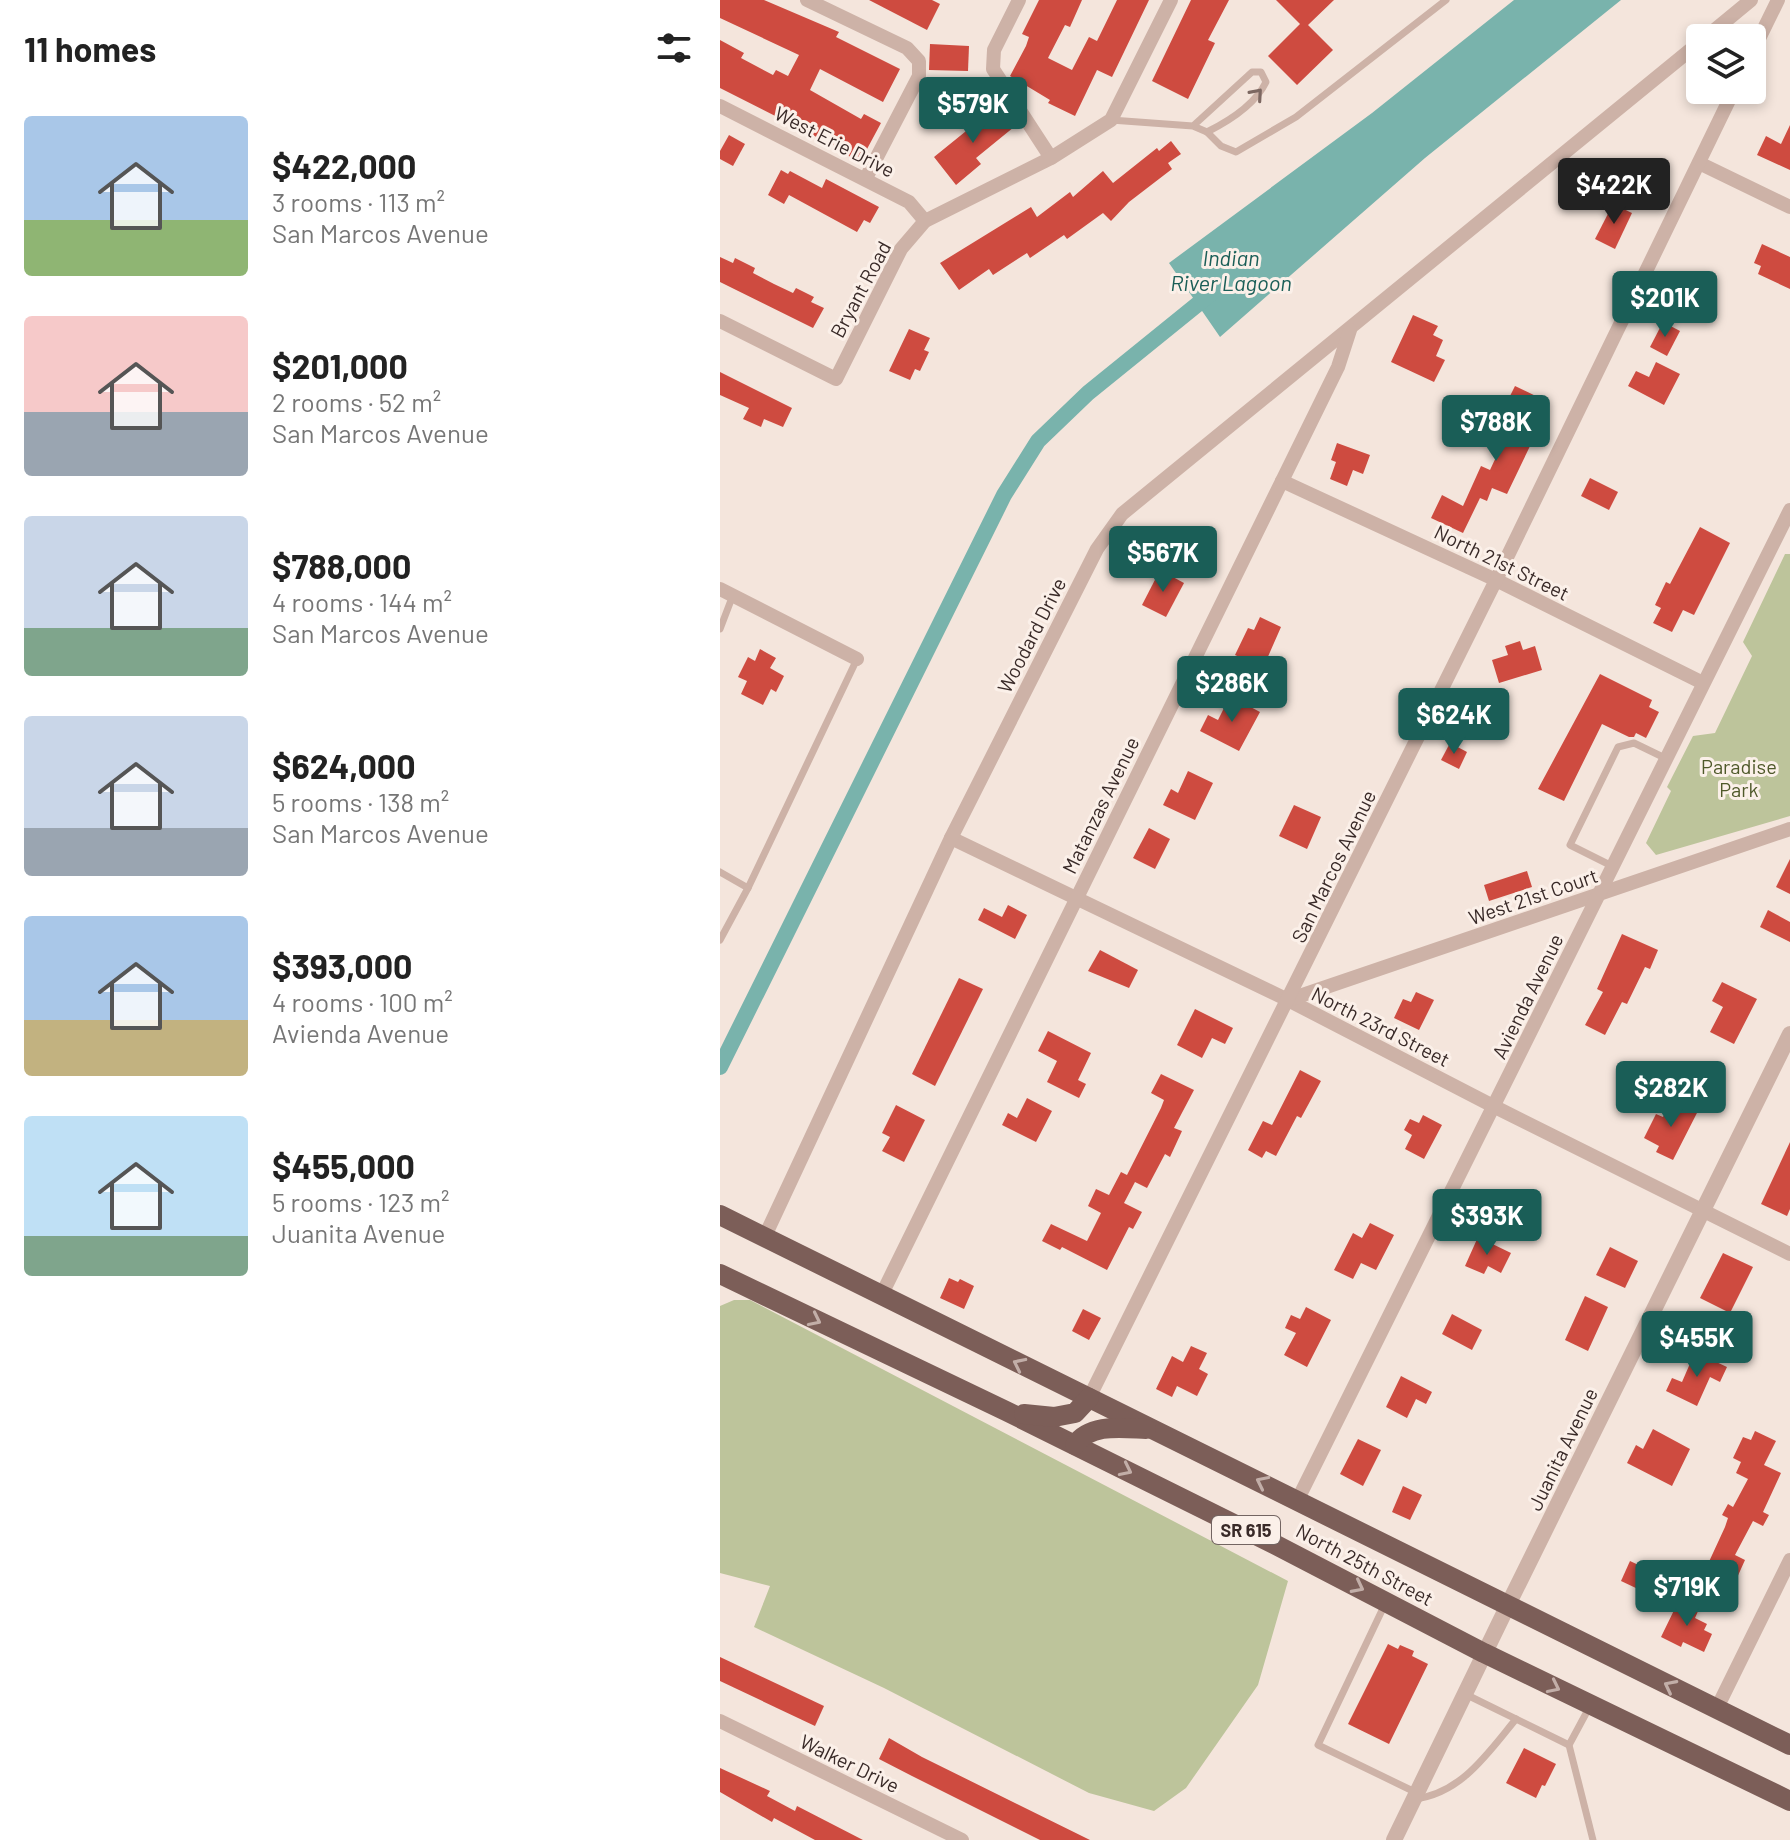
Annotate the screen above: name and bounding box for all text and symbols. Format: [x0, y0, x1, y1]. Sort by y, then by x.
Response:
map controls [1686, 24, 1766, 104]
button: layers [1686, 24, 1766, 104]
icon: filters [652, 26, 696, 70]
text: 11 homes [24, 28, 156, 69]
pin: $579K [917, 77, 1029, 145]
text: $579K [937, 87, 1009, 118]
one-way arrow [1247, 89, 1262, 103]
street label: West Erie Drive [771, 100, 899, 182]
text: $422,000 [272, 145, 416, 186]
icon: home [88, 148, 184, 244]
pin: $422K [1558, 158, 1670, 226]
text: $422K [1576, 168, 1652, 199]
text: 3 rooms · 113 m² [272, 186, 445, 217]
text: San Marcos Avenue [272, 217, 489, 248]
street label: Bryant Road [825, 237, 895, 341]
water label: Indian River Lagoon [1170, 244, 1292, 295]
pin: $201K [1609, 271, 1721, 339]
text: $201K [1630, 281, 1700, 312]
text: $201,000 [272, 345, 408, 386]
icon: home [88, 348, 184, 444]
text: 2 rooms · 52 m² [272, 386, 441, 417]
pin: $788K [1440, 395, 1552, 463]
text: $788K [1460, 405, 1532, 436]
text: San Marcos Avenue [272, 417, 489, 448]
street label: North 21st Street [1431, 519, 1573, 605]
pin: $567K [1107, 526, 1219, 594]
text: $567K [1127, 536, 1199, 567]
text: $788,000 [272, 545, 411, 586]
icon: home [88, 548, 184, 644]
street label: Woodard Drive [992, 573, 1070, 697]
text: 4 rooms · 144 m² [272, 586, 452, 617]
text: San Marcos Avenue [272, 617, 489, 648]
pin: $286K [1176, 656, 1288, 724]
text: $286K [1195, 666, 1269, 697]
pin: $624K [1398, 688, 1510, 756]
text: $624K [1416, 698, 1492, 729]
street label: Matanzas Avenue [1057, 733, 1143, 877]
text: $624,000 [272, 745, 416, 786]
icon: home [88, 748, 184, 844]
park label: Paradise Park [1701, 754, 1777, 801]
text: 5 rooms · 138 m² [272, 786, 449, 817]
street label: San Marcos Avenue [1286, 786, 1380, 946]
text: San Marcos Avenue [272, 817, 489, 848]
street label: West 21st Court [1465, 863, 1601, 929]
street label: Avienda Avenue [1486, 930, 1568, 1062]
text: $393,000 [272, 945, 413, 986]
icon: home [88, 948, 184, 1044]
street label: North 23rd Street [1308, 981, 1454, 1071]
text: 4 rooms · 100 m² [272, 986, 453, 1017]
text: Avienda Avenue [272, 1017, 449, 1048]
pin: $282K [1615, 1061, 1727, 1129]
text: $282K [1634, 1071, 1708, 1102]
text: $455,000 [272, 1145, 415, 1186]
icon: home [88, 1148, 184, 1244]
text: 5 rooms · 123 m² [272, 1186, 450, 1217]
pin: $393K [1431, 1189, 1543, 1257]
text: $393K [1450, 1199, 1524, 1230]
text: Juanita Avenue [272, 1217, 445, 1248]
one-way arrow [806, 1310, 821, 1326]
pin: $455K [1641, 1311, 1753, 1379]
text: $455K [1660, 1321, 1734, 1352]
one-way arrow [1012, 1358, 1027, 1374]
street label: Juanita Avenue [1522, 1384, 1602, 1514]
one-way arrow [1117, 1460, 1132, 1476]
one-way arrow [1256, 1476, 1271, 1492]
road number: SR 615 [1212, 1516, 1280, 1544]
street label: North 25th Street [1292, 1518, 1438, 1610]
pin: $719K [1631, 1560, 1743, 1628]
text: $719K [1653, 1570, 1721, 1601]
one-way arrow [1350, 1578, 1364, 1593]
one-way arrow [1546, 1677, 1561, 1693]
one-way arrow [1663, 1680, 1678, 1696]
street label: Walker Drive [796, 1729, 904, 1797]

